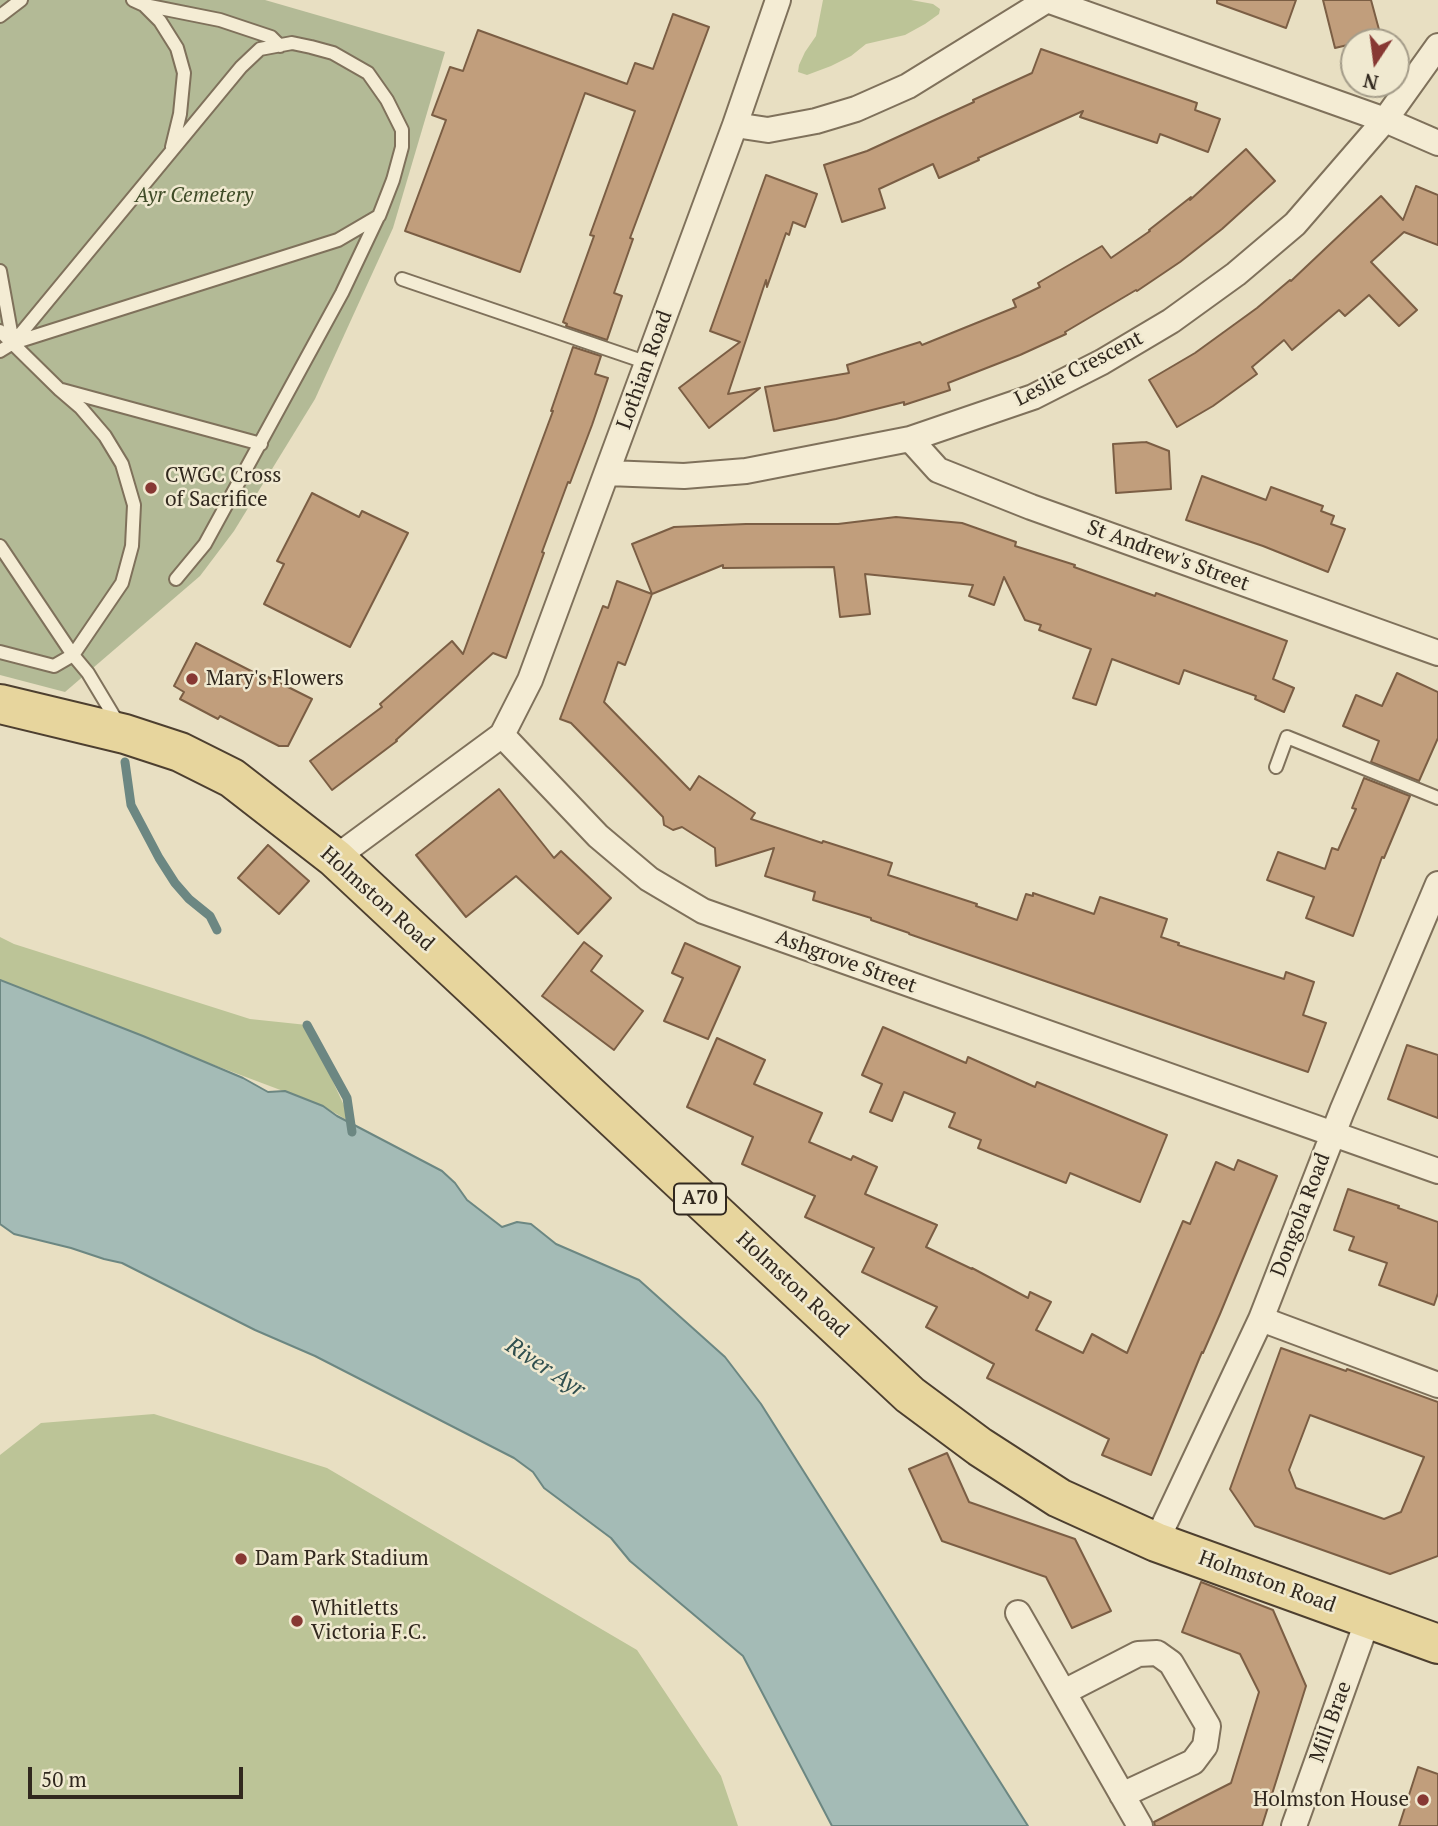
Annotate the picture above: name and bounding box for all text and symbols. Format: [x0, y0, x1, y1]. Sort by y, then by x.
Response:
north arrow [1340, 28, 1410, 98]
text: N [1361, 68, 1380, 96]
park label: Ayr Cemetery [135, 183, 253, 209]
street label: Lothian Road [612, 307, 678, 433]
street label: Leslie Crescent [1010, 326, 1148, 412]
place label: CWGC Cross of Sacrifice [165, 463, 281, 513]
marker: CWGC Cross of Sacrifice [143, 480, 159, 496]
street label: St Andrew's Street [1083, 515, 1253, 597]
place label: Mary's Flowers [206, 666, 344, 692]
marker: Mary's Flowers [184, 671, 200, 687]
street label: Holmston Road [315, 841, 439, 957]
street label: Ashgrove Street [772, 925, 920, 999]
street label: Dongola Road [1266, 1150, 1336, 1280]
road number: A70 [674, 1184, 726, 1214]
street label: Holmston Road [731, 1227, 853, 1343]
water label: River Ayr [500, 1332, 590, 1404]
street label: Holmston Road [1195, 1545, 1339, 1619]
place label: Dam Park Stadium [255, 1546, 429, 1572]
marker: Dam Park Stadium [233, 1551, 249, 1567]
place label: Whitletts Victoria F.C. [311, 1596, 427, 1646]
marker: Whitletts Victoria F.C. [289, 1613, 305, 1629]
street label: Mill Brae [1305, 1678, 1357, 1766]
scale bar [32, 1752, 247, 1796]
text: 50 m [41, 1765, 87, 1793]
place label: Holmston House [1253, 1787, 1409, 1813]
marker: Holmston House [1415, 1792, 1431, 1808]

